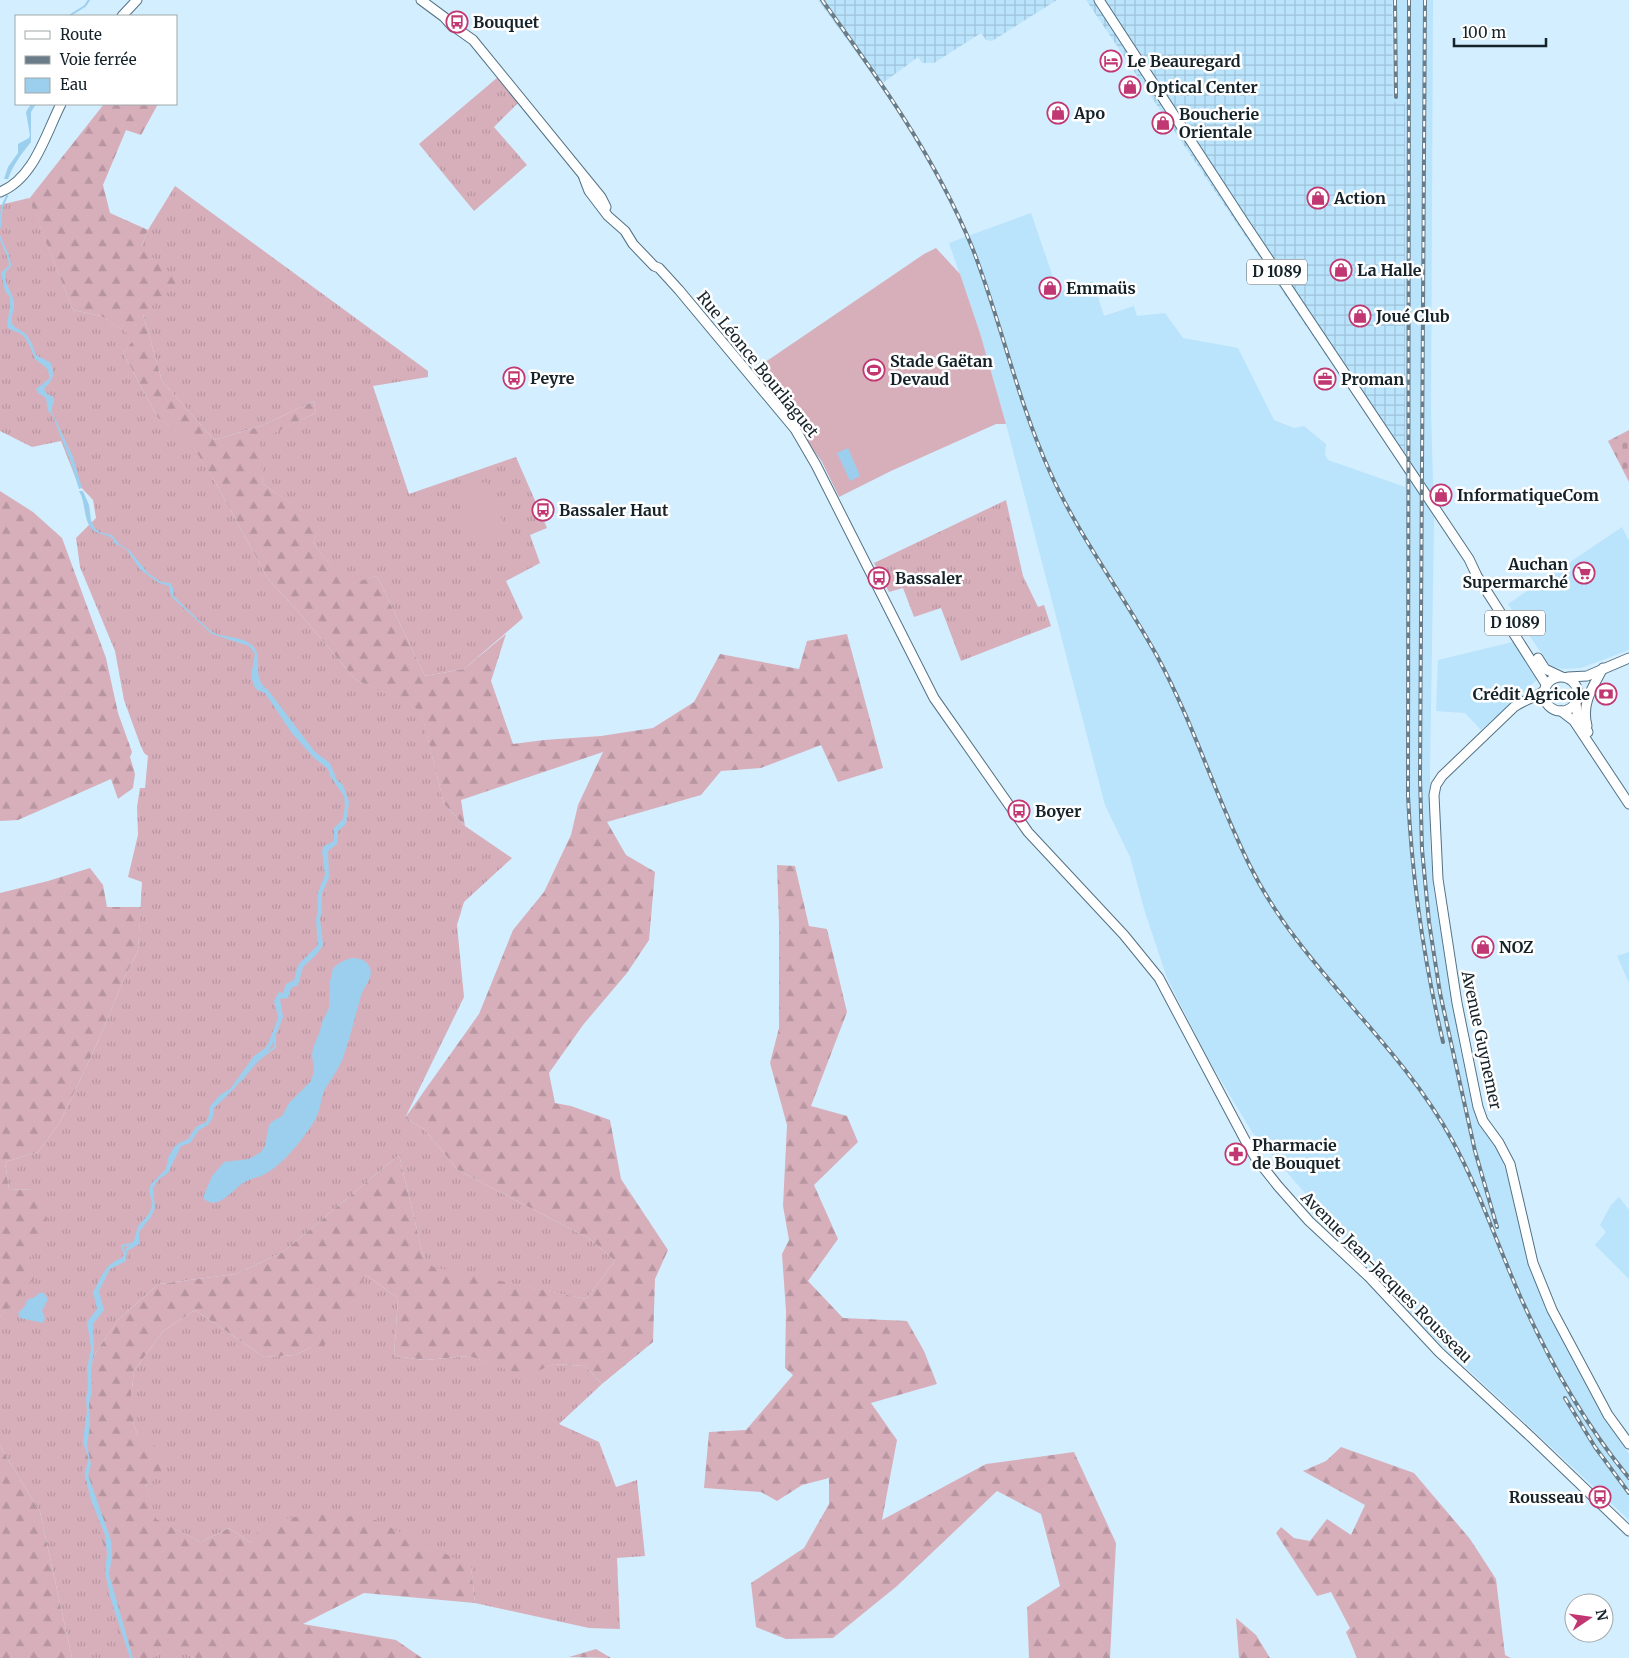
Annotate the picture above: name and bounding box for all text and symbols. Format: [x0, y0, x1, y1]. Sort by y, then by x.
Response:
bus stop icon: Bouquet [445, 10, 469, 34]
place label: Bouquet [473, 12, 540, 32]
legend [15, 15, 178, 105]
scale bar [1454, 15, 1546, 47]
text: 100 m [1462, 23, 1506, 42]
text: Route [60, 25, 102, 44]
hotel icon: Le Beauregard [1099, 49, 1123, 73]
text: Voie ferrée [59, 50, 137, 69]
place label: Le Beauregard [1127, 51, 1241, 71]
text: Eau [60, 75, 87, 94]
shop icon: Optical Center [1118, 75, 1142, 99]
place label: Optical Center [1146, 77, 1258, 97]
shop icon: Apo [1046, 101, 1070, 125]
place label: Apo [1073, 103, 1106, 123]
place label: Boucherie Orientale [1179, 104, 1259, 142]
shop icon: Boucherie Orientale [1151, 111, 1175, 135]
shop icon: Action [1306, 186, 1330, 210]
place label: Action [1333, 188, 1386, 208]
shop icon: La Halle [1329, 258, 1353, 282]
road number: D 1089 [1247, 260, 1307, 284]
place label: La Halle [1357, 260, 1422, 280]
shop icon: Emmaüs [1038, 276, 1062, 300]
place label: Emmaüs [1066, 278, 1136, 298]
street label: Rue Léonce Bourliaguet [693, 287, 824, 442]
shop icon: Joué Club [1348, 304, 1372, 328]
place label: Joué Club [1375, 306, 1450, 326]
place label: Stade Gaëtan Devaud [890, 351, 993, 389]
sports icon: Stade Gaëtan Devaud [862, 358, 886, 382]
bus stop icon: Peyre [502, 366, 526, 390]
office icon: Proman [1313, 367, 1337, 391]
place label: Peyre [530, 368, 575, 388]
place label: Proman [1341, 369, 1404, 389]
shop icon: InformatiqueCom [1429, 483, 1453, 507]
place label: InformatiqueCom [1457, 485, 1599, 505]
bus stop icon: Bassaler Haut [531, 498, 555, 522]
place label: Bassaler Haut [559, 500, 669, 520]
place label: Auchan Supermarché [1462, 554, 1568, 592]
supermarket icon: Auchan Supermarché [1572, 561, 1596, 585]
bus stop icon: Bassaler [867, 566, 891, 590]
place label: Bassaler [895, 568, 963, 588]
road number: D 1089 [1485, 610, 1545, 636]
bank icon: Crédit Agricole [1594, 682, 1618, 706]
place label: Crédit Agricole [1473, 684, 1590, 704]
bus stop icon: Boyer [1007, 799, 1031, 823]
place label: Boyer [1035, 801, 1082, 821]
shop icon: NOZ [1471, 935, 1495, 959]
place label: NOZ [1499, 937, 1534, 957]
street label: Avenue Guynemer [1457, 968, 1506, 1111]
place label: Pharmacie de Bouquet [1252, 1135, 1341, 1173]
pharmacy icon: Pharmacie de Bouquet [1224, 1142, 1248, 1166]
street label: Avenue Jean-Jacques Rousseau [1297, 1187, 1477, 1367]
bus stop icon: Rousseau [1588, 1485, 1612, 1509]
place label: Rousseau [1509, 1487, 1584, 1507]
north arrow [1564, 1593, 1614, 1643]
text: N [1592, 1608, 1612, 1622]

